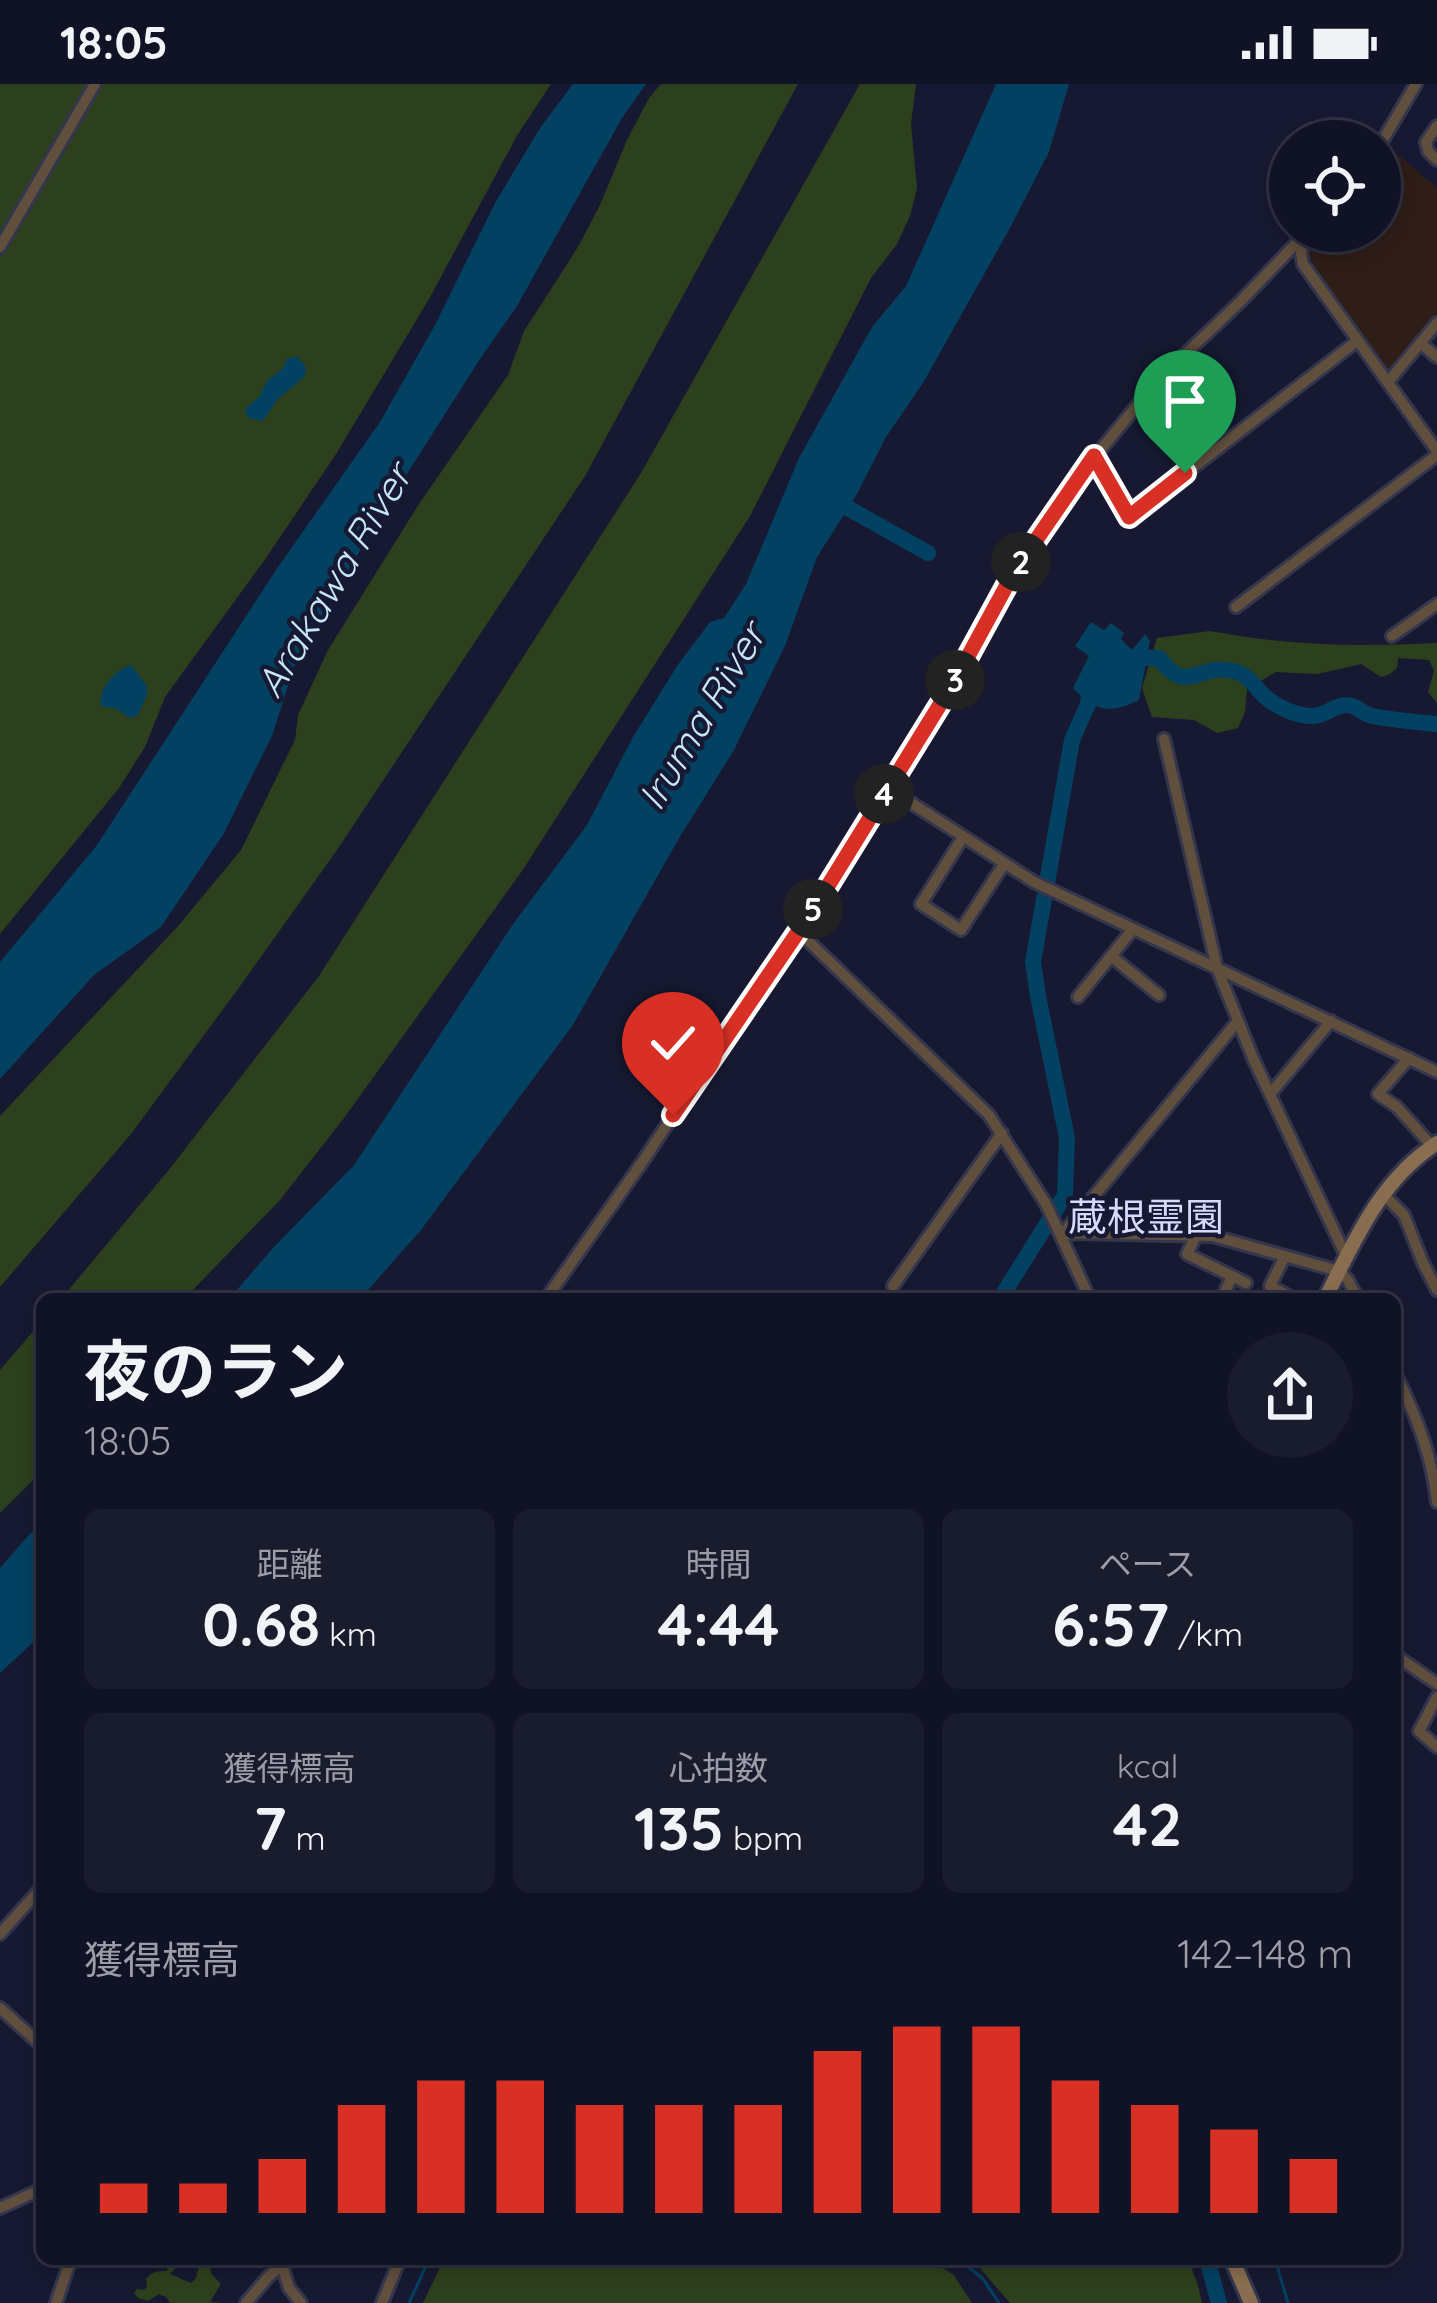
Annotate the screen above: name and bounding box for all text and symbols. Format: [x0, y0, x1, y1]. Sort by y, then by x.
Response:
text: 18:05 [60, 14, 168, 70]
map controls [1269, 120, 1401, 252]
button: locate [1269, 120, 1401, 252]
pin [1134, 350, 1236, 473]
icon: arrive [1152, 368, 1218, 434]
water label: Arakawa River [244, 450, 424, 705]
pin: 2 [991, 532, 1051, 592]
text: 2 [1012, 541, 1030, 582]
water label: Iruma River [626, 610, 778, 818]
pin: 3 [925, 650, 985, 710]
text: 3 [946, 659, 964, 700]
pin: 4 [854, 764, 914, 824]
text: 4 [874, 773, 894, 814]
pin: 5 [783, 879, 843, 939]
text: 5 [803, 888, 823, 929]
pin [622, 992, 724, 1115]
icon: check [640, 1010, 706, 1076]
district label: 蔵根霊園 [1068, 1192, 1224, 1241]
text: 夜のラン [84, 1329, 348, 1412]
button: share [1227, 1332, 1353, 1458]
text: 18:05 [84, 1416, 171, 1465]
text: 距離 [257, 1543, 323, 1584]
text: 時間 [686, 1543, 752, 1584]
text: ペース [1099, 1543, 1196, 1584]
text: 0.68 [202, 1586, 320, 1661]
text: 4:44 [657, 1586, 780, 1661]
text: 6:57 [1052, 1586, 1169, 1661]
text: km [320, 1613, 377, 1654]
text: /km [1169, 1613, 1243, 1654]
text: kcal [1117, 1745, 1178, 1786]
text: 獲得標高 [224, 1747, 356, 1788]
text: 心拍数 [669, 1747, 768, 1788]
text: 42 [1113, 1786, 1182, 1861]
text: 7 [253, 1790, 286, 1865]
text: 135 [634, 1790, 724, 1865]
text: m [286, 1817, 326, 1858]
text: bpm [724, 1817, 803, 1858]
text: 142–148 m [1177, 1929, 1353, 1978]
text: 獲得標高 [84, 1935, 240, 1984]

